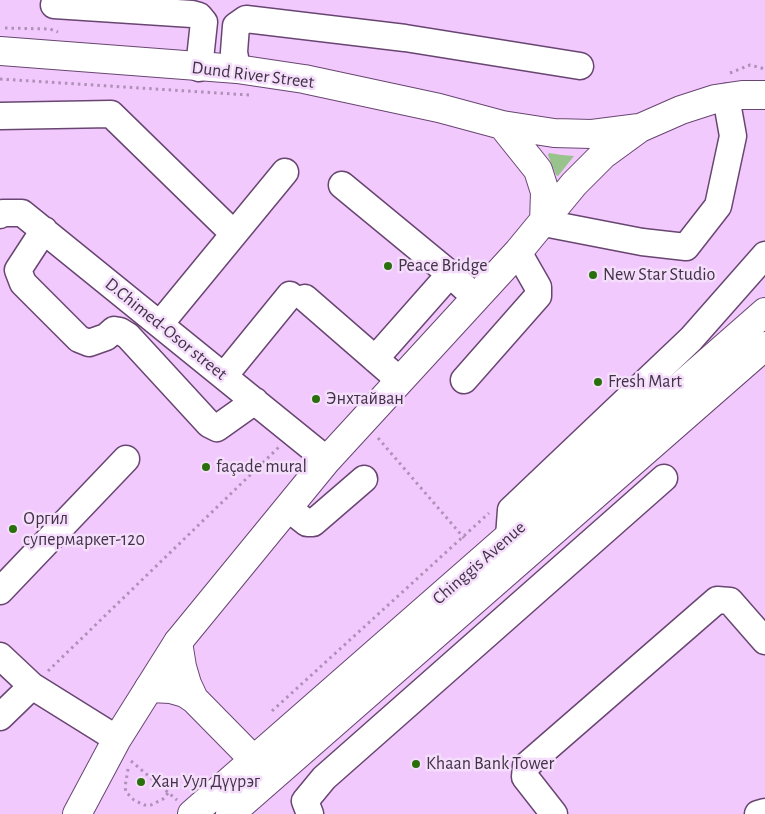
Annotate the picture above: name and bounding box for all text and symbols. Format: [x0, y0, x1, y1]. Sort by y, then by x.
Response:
street label: Dund River Street [190, 57, 316, 93]
place label: Peace Bridge [398, 255, 487, 277]
marker: Peace Bridge [382, 260, 394, 272]
place label: New Star Studio [603, 264, 715, 286]
marker: New Star Studio [587, 269, 599, 281]
street label: D.Chimed-Osor street [101, 273, 231, 385]
place label: Fresh Mart [608, 371, 682, 393]
marker: Fresh Mart [592, 376, 604, 388]
place label: Энхтайван [326, 388, 404, 410]
marker: Энхтайван [310, 393, 322, 405]
place label: façade mural [216, 456, 307, 478]
marker: façade mural [200, 461, 212, 473]
place label: Оргил супермаркет-120 [23, 508, 145, 550]
street label: Chinggis Avenue [428, 517, 530, 609]
marker: Оргил супермаркет-120 [7, 523, 19, 535]
place label: Khaan Bank Tower [426, 753, 554, 775]
marker: Khaan Bank Tower [410, 758, 422, 770]
place label: Хан Уул Дүүрэг [151, 771, 260, 793]
marker: Хан Уул Дүүрэг [135, 776, 147, 788]

